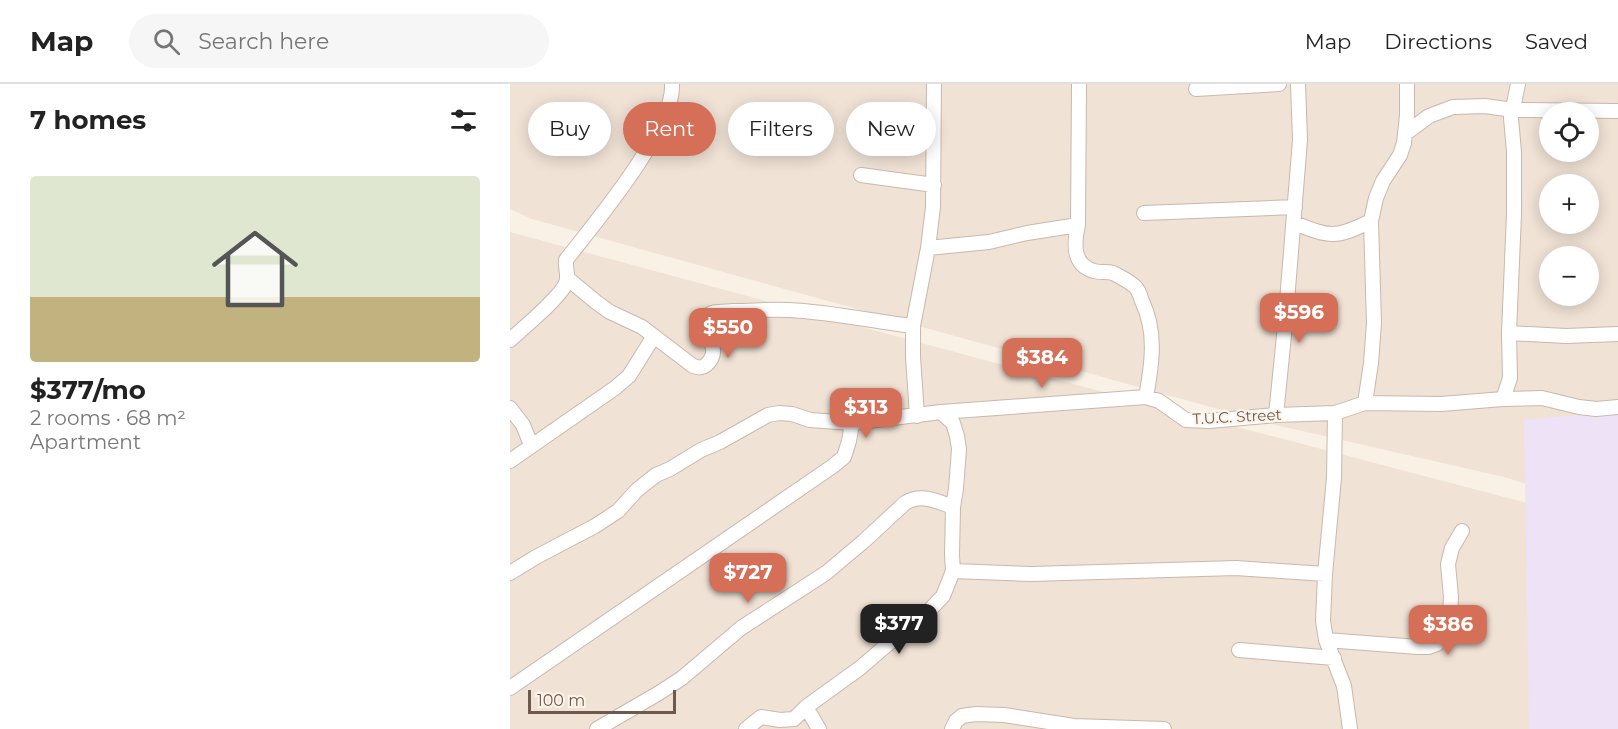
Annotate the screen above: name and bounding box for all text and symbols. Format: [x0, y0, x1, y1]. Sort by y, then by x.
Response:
search box [129, 14, 549, 68]
text: Map [30, 24, 93, 58]
icon: search [150, 25, 183, 58]
text: Search here [198, 28, 329, 55]
text: Map [1305, 29, 1351, 54]
text: Directions [1384, 29, 1492, 54]
text: Saved [1525, 29, 1588, 54]
chip: Buy [528, 102, 611, 156]
chip: Rent [623, 102, 716, 156]
chip: Filters [728, 102, 834, 156]
chip: New [846, 102, 936, 156]
map controls [1539, 102, 1599, 306]
button: locate [1539, 102, 1599, 162]
text: 7 homes [30, 104, 146, 136]
icon: filters [447, 104, 480, 137]
button: + [1539, 174, 1599, 234]
icon: home [201, 215, 309, 323]
button: − [1539, 246, 1599, 306]
pin: $596 [1263, 293, 1335, 344]
text: $596 [1274, 300, 1324, 324]
pin: $550 [692, 308, 764, 359]
text: $550 [703, 315, 753, 339]
pin: $384 [1006, 338, 1078, 389]
text: $384 [1016, 345, 1068, 369]
text: $377/mo [30, 374, 146, 406]
pin: $313 [830, 388, 902, 439]
text: $313 [844, 395, 888, 419]
street label: T.U.C. Street [1192, 405, 1282, 428]
text: 2 rooms · 68 m² [30, 406, 186, 430]
text: Apartment [30, 430, 141, 454]
pin: $727 [712, 553, 784, 604]
text: $727 [723, 560, 773, 584]
pin: $377 [863, 604, 935, 655]
pin: $386 [1412, 605, 1484, 656]
text: $377 [874, 611, 924, 635]
text: $386 [1423, 612, 1473, 636]
scale bar [528, 687, 676, 714]
text: 100 m [537, 691, 585, 710]

